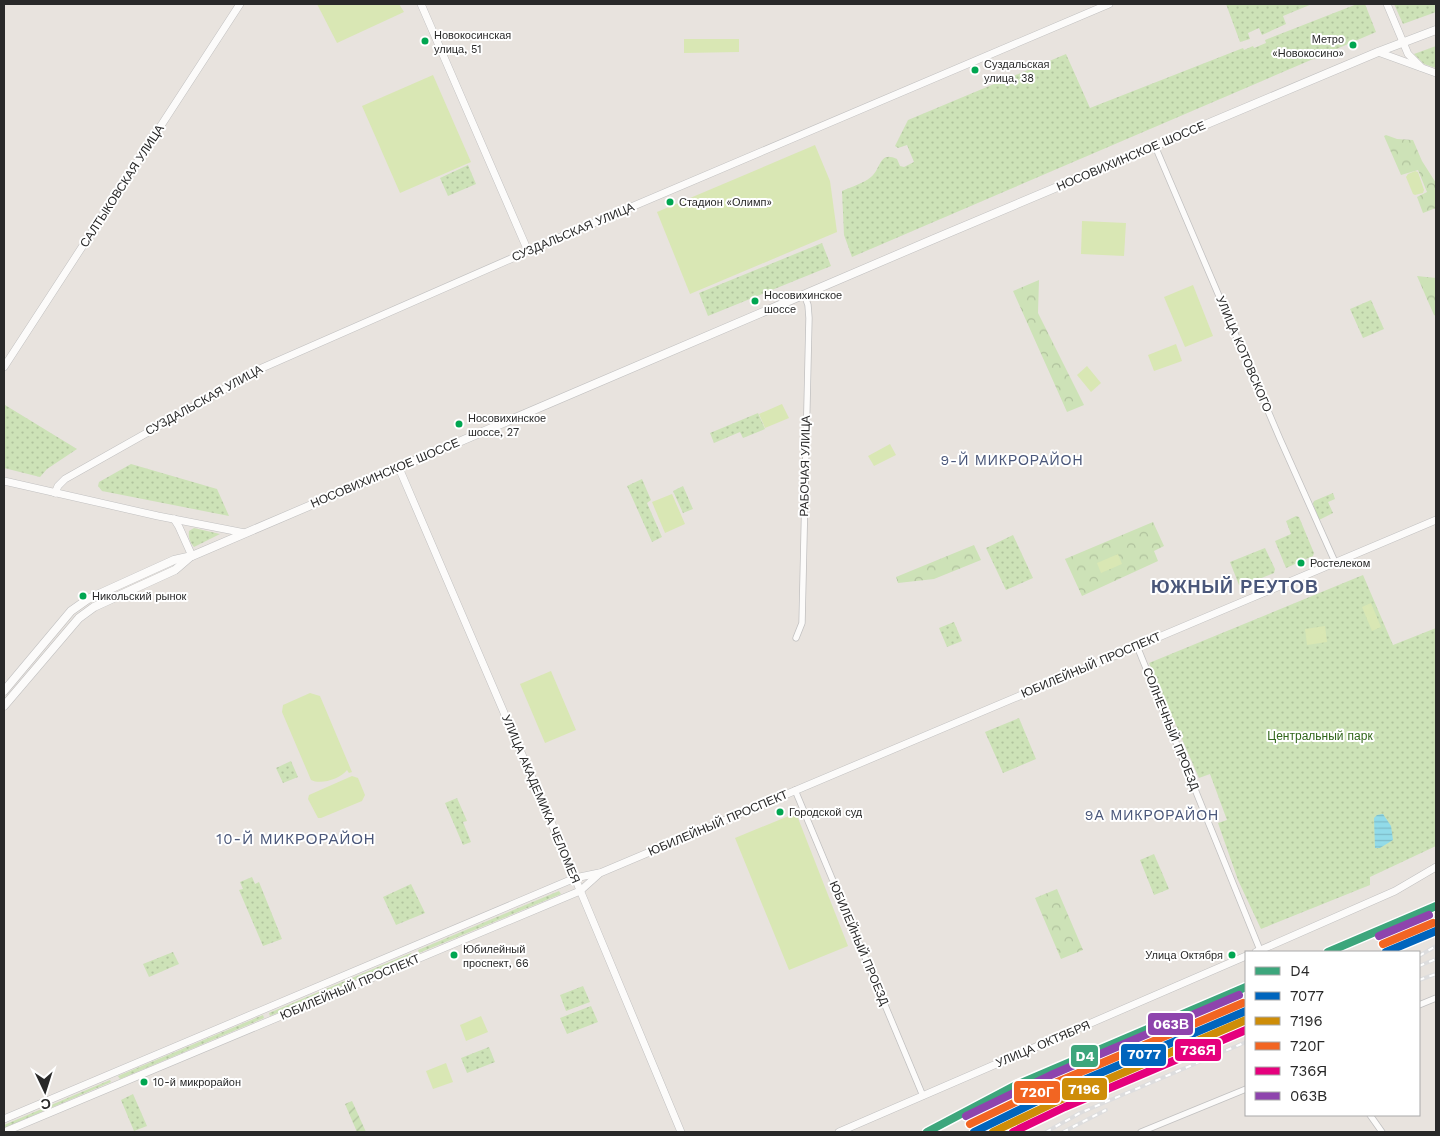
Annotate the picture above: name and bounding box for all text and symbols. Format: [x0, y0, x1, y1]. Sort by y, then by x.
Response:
place label: Новокосинская улица, 51 [434, 29, 511, 56]
place label: Метро «Новокосино» [1272, 33, 1344, 60]
marker: Новокосинская улица, 51 [420, 36, 430, 46]
marker: Метро «Новокосино» [1348, 40, 1358, 50]
place label: Суздальская улица, 38 [984, 58, 1050, 85]
marker: Суздальская улица, 38 [970, 65, 980, 75]
street label: НОСОВИХИНСКОЕ ШОССЕ [1054, 118, 1208, 194]
street label: САЛТЫКОВСКАЯ УЛИЦА [77, 122, 167, 250]
place label: Стадион «Олимп» [679, 196, 772, 209]
marker: Стадион «Олимп» [665, 197, 675, 207]
street label: СУЗДАЛЬСКАЯ УЛИЦА [510, 200, 636, 264]
place label: Носовихинское шоссе [764, 289, 842, 316]
street label: УЛИЦА КОТОВСКОГО [1213, 294, 1275, 414]
marker: Носовихинское шоссе [750, 296, 760, 306]
street label: СУЗДАЛЬСКАЯ УЛИЦА [143, 362, 265, 438]
place label: Носовихинское шоссе, 27 [468, 412, 546, 439]
street label: РАБОЧАЯ УЛИЦА [797, 415, 813, 517]
marker: Носовихинское шоссе, 27 [454, 419, 464, 429]
street label: НОСОВИХИНСКОЕ ШОССЕ [308, 435, 462, 511]
district label: 9-Й МИКРОРАЙОН [940, 451, 1084, 468]
place label: Ростелеком [1310, 557, 1370, 570]
marker: Ростелеком [1296, 558, 1306, 568]
district label: ЮЖНЫЙ РЕУТОВ [1151, 576, 1319, 597]
place label: Никольский рынок [92, 590, 187, 603]
marker: Никольский рынок [78, 591, 88, 601]
street label: ЮБИЛЕЙНЫЙ ПРОСПЕКТ [1019, 628, 1164, 701]
street label: СОЛНЕЧНЫЙ ПРОЕЗД [1140, 665, 1203, 792]
street label: УЛИЦА АКАДЕМИКА ЧЕЛОМЕЯ [499, 713, 583, 885]
park label: Центральный парк [1267, 729, 1373, 743]
street label: ЮБИЛЕЙНЫЙ ПРОСПЕКТ [646, 786, 791, 859]
place label: Городской суд [789, 806, 863, 819]
district label: 9А МИКРОРАЙОН [1085, 806, 1219, 823]
marker: Городской суд [775, 807, 785, 817]
district label: 10-Й МИКРОРАЙОН [216, 830, 376, 848]
street label: ЮБИЛЕЙНЫЙ ПРОЕЗД [826, 878, 893, 1007]
place label: Юбилейный проспект, 66 [463, 943, 529, 970]
place label: Улица Октября [1145, 949, 1223, 962]
street label: ЮБИЛЕЙНЫЙ ПРОСПЕКТ [278, 950, 423, 1023]
marker: Юбилейный проспект, 66 [449, 950, 459, 960]
marker: Улица Октября [1227, 950, 1237, 960]
legend [1245, 951, 1420, 1116]
text: D4 [1290, 962, 1310, 980]
text: 7077 [1290, 987, 1324, 1005]
line badge: 063В [1147, 1012, 1194, 1036]
text: 7196 [1290, 1012, 1323, 1030]
text: 063В [1153, 1016, 1189, 1032]
street label: УЛИЦА ОКТЯБРЯ [994, 1018, 1092, 1070]
text: 720Г [1290, 1037, 1325, 1055]
line badge: 736Я [1174, 1038, 1222, 1062]
text: 736Я [1180, 1042, 1216, 1058]
line badge: 7077 [1120, 1043, 1167, 1067]
line badge: D4 [1070, 1044, 1099, 1068]
text: 7077 [1127, 1046, 1161, 1062]
text: D4 [1075, 1048, 1095, 1064]
text: 736Я [1290, 1062, 1327, 1080]
north arrow [20, 1066, 70, 1116]
place label: 10-й микрорайон [153, 1076, 241, 1089]
marker: 10-й микрорайон [139, 1077, 149, 1087]
line badge: 7196 [1061, 1077, 1108, 1101]
line badge: 720Г [1013, 1080, 1061, 1104]
text: 7196 [1068, 1081, 1100, 1097]
text: 720Г [1020, 1084, 1054, 1100]
text: 063В [1290, 1087, 1327, 1105]
text: С [40, 1096, 52, 1112]

